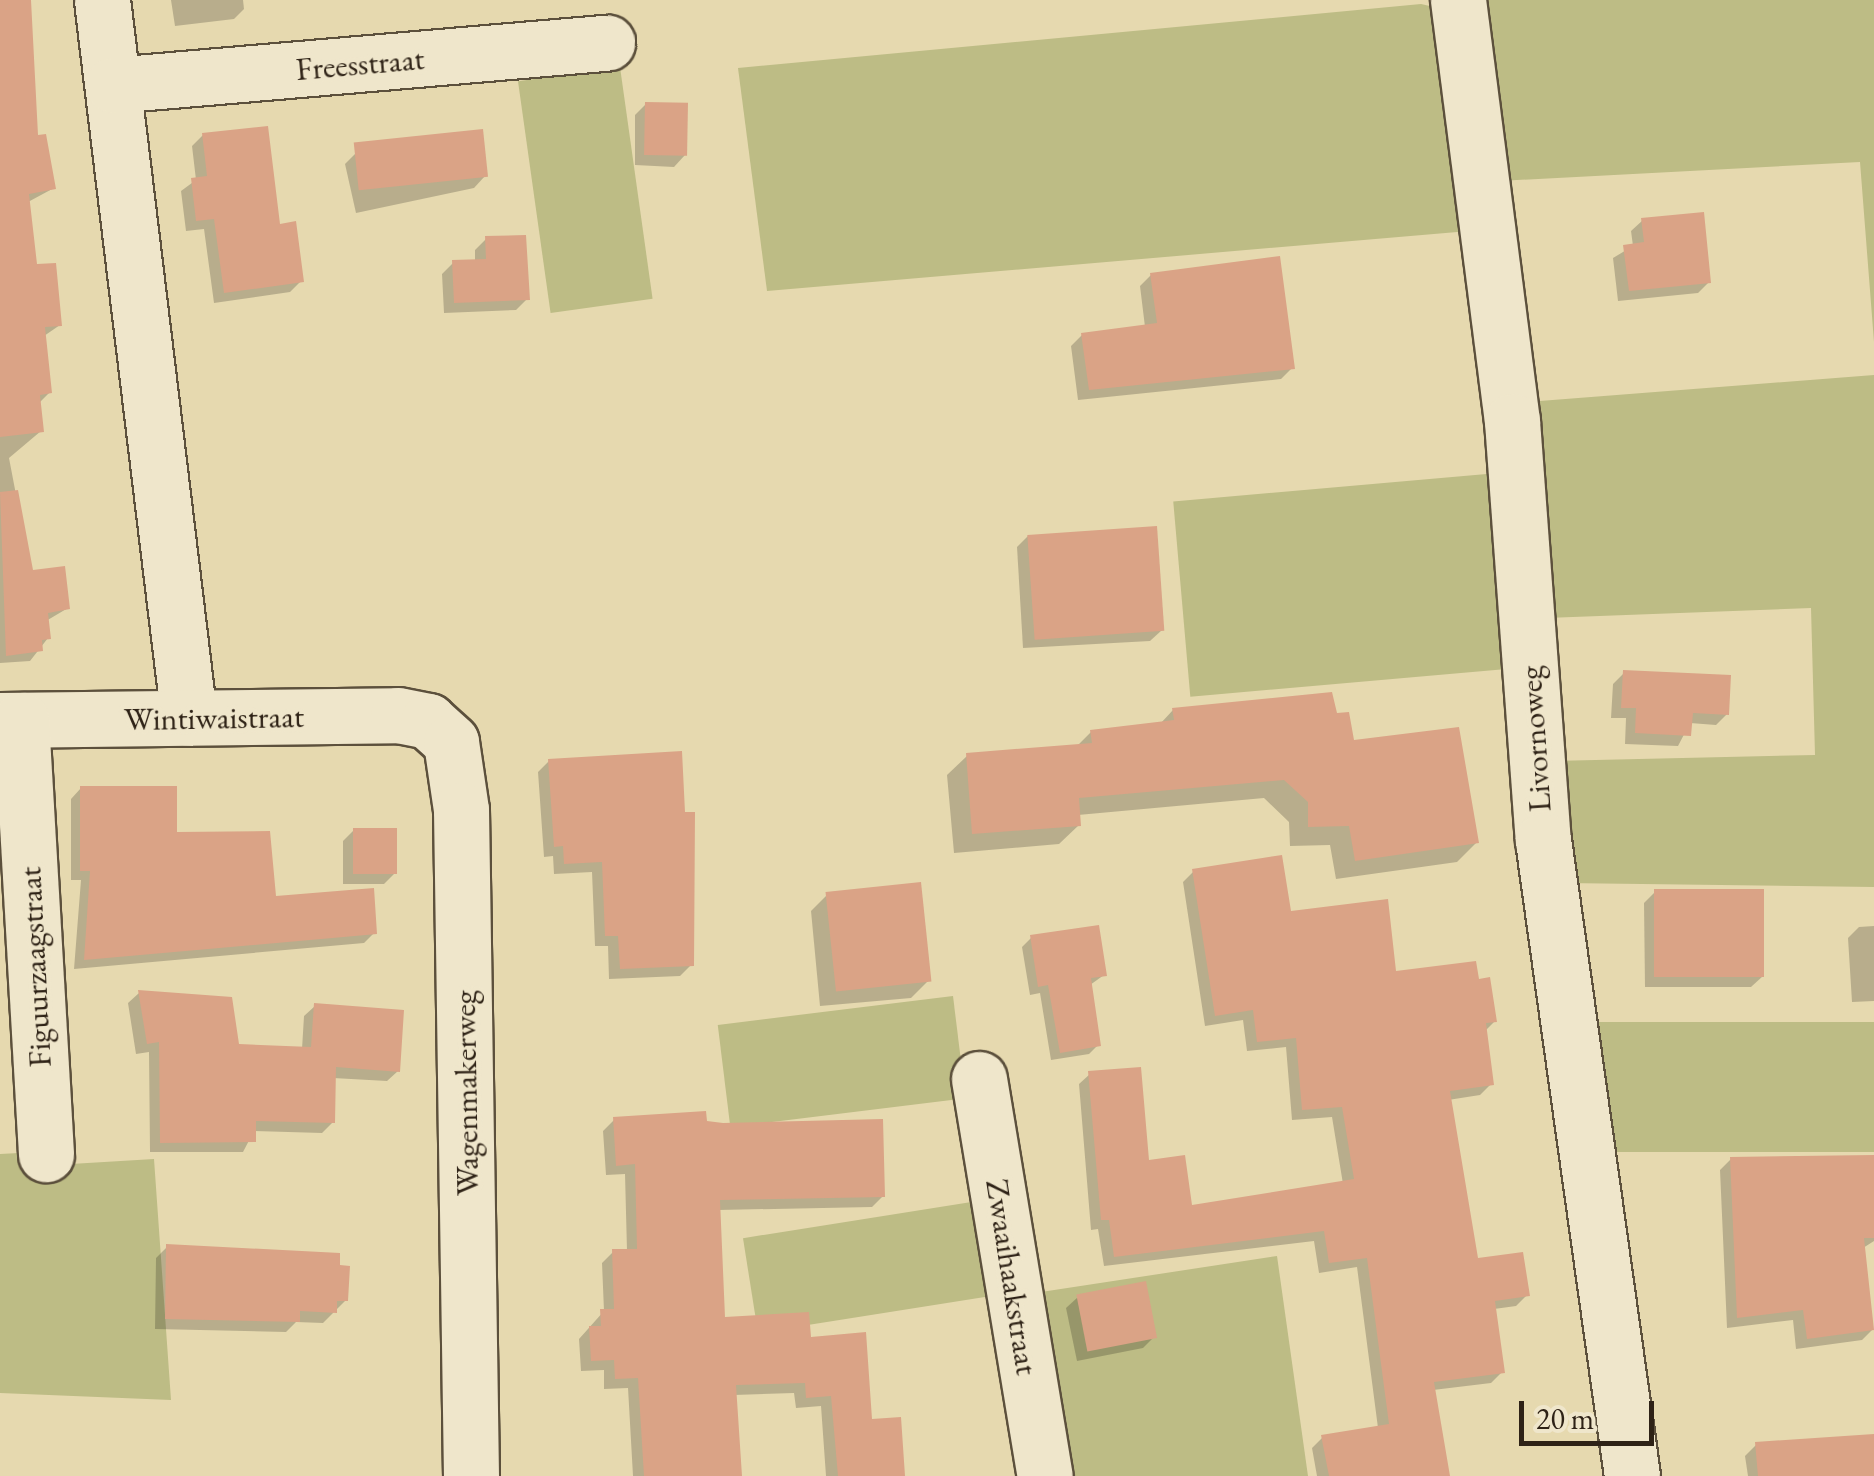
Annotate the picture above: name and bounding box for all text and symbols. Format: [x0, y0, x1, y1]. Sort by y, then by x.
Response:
street label: Freesstraat [294, 39, 426, 89]
street label: Livornoweg [1511, 665, 1559, 813]
street label: Wintiwaistraat [124, 697, 304, 739]
street label: Figuurzaagstraat [11, 866, 59, 1068]
street label: Wagenmakerweg [445, 990, 487, 1196]
street label: Zwaaihaakstraat [978, 1176, 1046, 1378]
scale bar [1524, 1381, 1659, 1443]
text: 20 m [1536, 1399, 1594, 1438]

